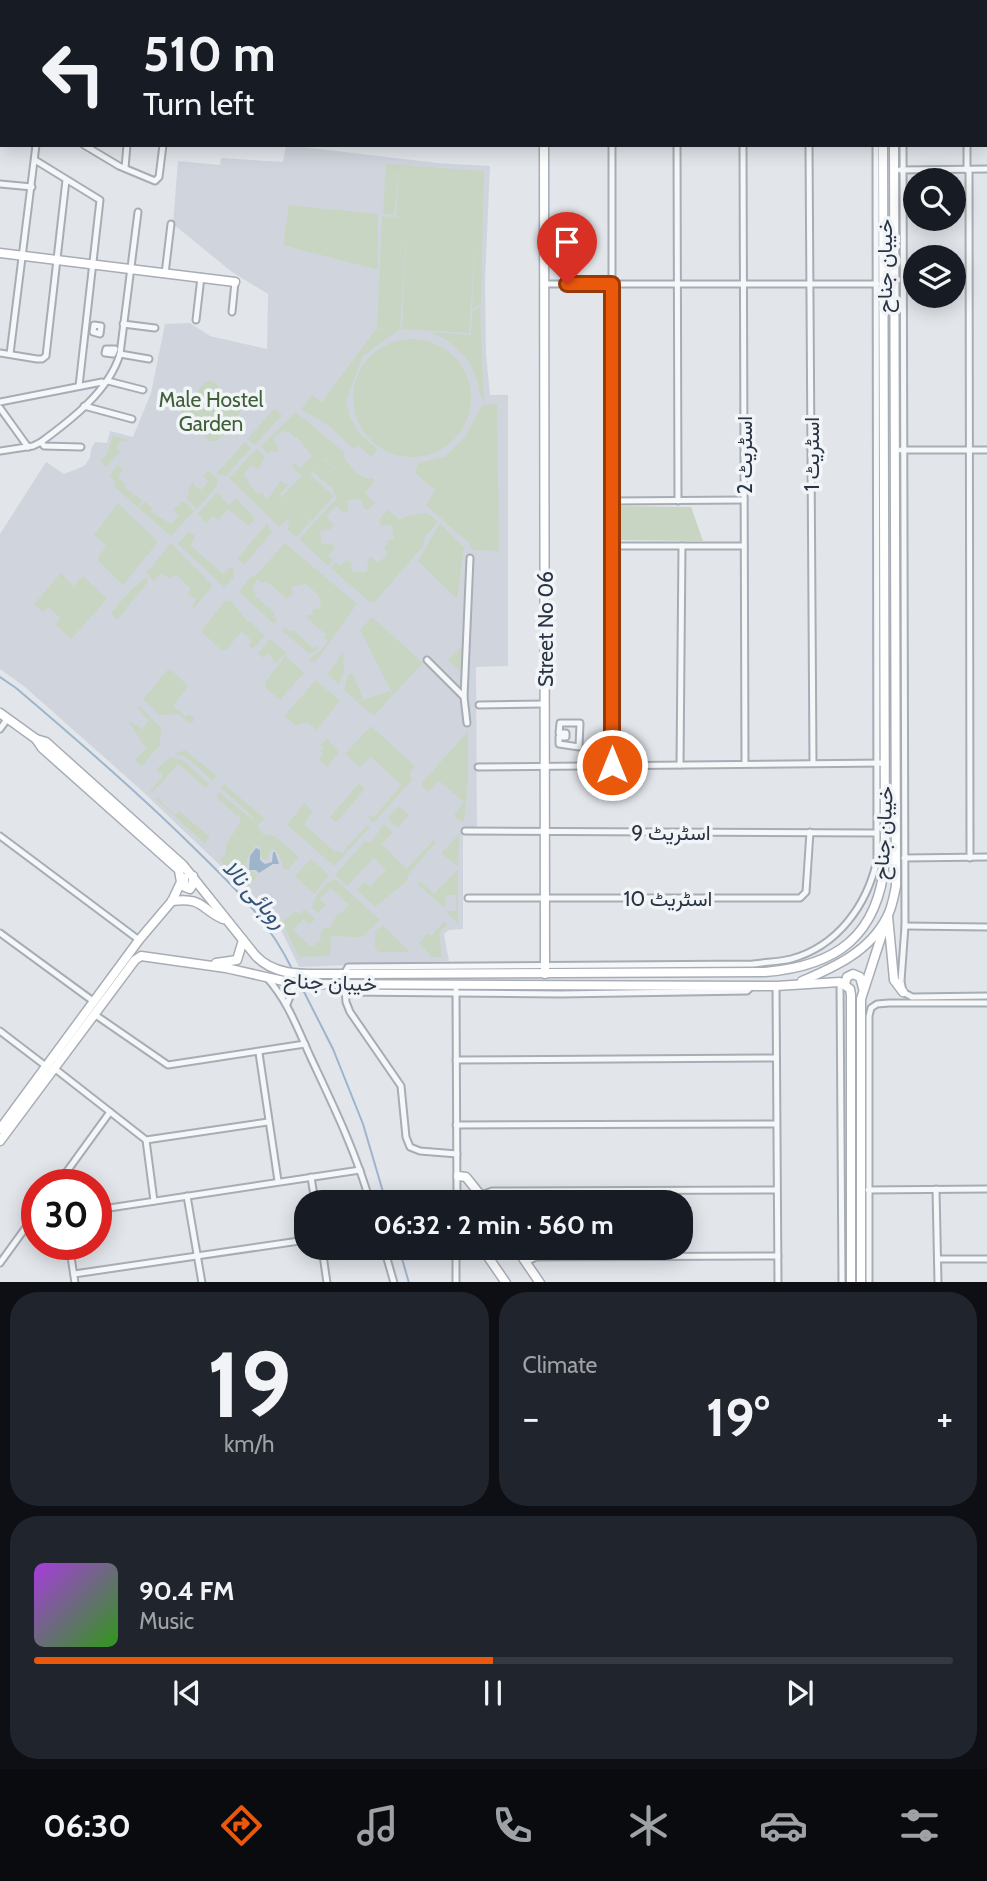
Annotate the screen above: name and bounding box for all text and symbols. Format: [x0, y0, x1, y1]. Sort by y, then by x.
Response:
text: 510 m [143, 24, 276, 83]
icon: left [28, 28, 119, 119]
text: Turn left [143, 84, 254, 123]
map controls [903, 168, 966, 308]
button: search [903, 168, 966, 231]
pin [537, 212, 597, 284]
street label: خیبان جناح [872, 219, 899, 313]
icon: arrive [548, 223, 586, 261]
button: layers [903, 245, 966, 308]
park label: Male Hostel Garden [159, 387, 263, 436]
street label: اسٹریٹ 2 [732, 416, 758, 494]
street label: اسٹریٹ 1 [799, 417, 825, 491]
street label: Street No 06 [533, 571, 558, 687]
position arrow [575, 728, 649, 802]
street label: خیبان جناح [868, 785, 900, 881]
street label: اسٹریٹ 9 [631, 820, 711, 846]
water label: روہائی نالا [216, 854, 293, 935]
street label: اسٹریٹ 10 [624, 886, 712, 912]
street label: خیبان جناح [282, 968, 377, 998]
speed limit sign: 30 [21, 1169, 112, 1260]
text: 06:32 · 2 min · 560 m [373, 1209, 614, 1241]
text: 19 [207, 1329, 292, 1440]
text: Climate [523, 1351, 597, 1379]
text: 19° [706, 1386, 769, 1449]
text: − [523, 1394, 539, 1441]
text: + [936, 1394, 953, 1441]
text: km/h [224, 1430, 274, 1458]
text: 90.4 FM [139, 1575, 234, 1607]
text: Music [139, 1607, 194, 1635]
icon: previous [168, 1674, 206, 1712]
icon: pause [474, 1674, 512, 1712]
icon: next [781, 1674, 819, 1712]
icon: directions [217, 1801, 266, 1850]
icon: music [353, 1801, 402, 1850]
icon: phone [488, 1801, 537, 1850]
icon: climate [624, 1801, 673, 1850]
icon: car [759, 1801, 808, 1850]
icon: filters [895, 1801, 944, 1850]
text: 06:30 [43, 1806, 131, 1845]

